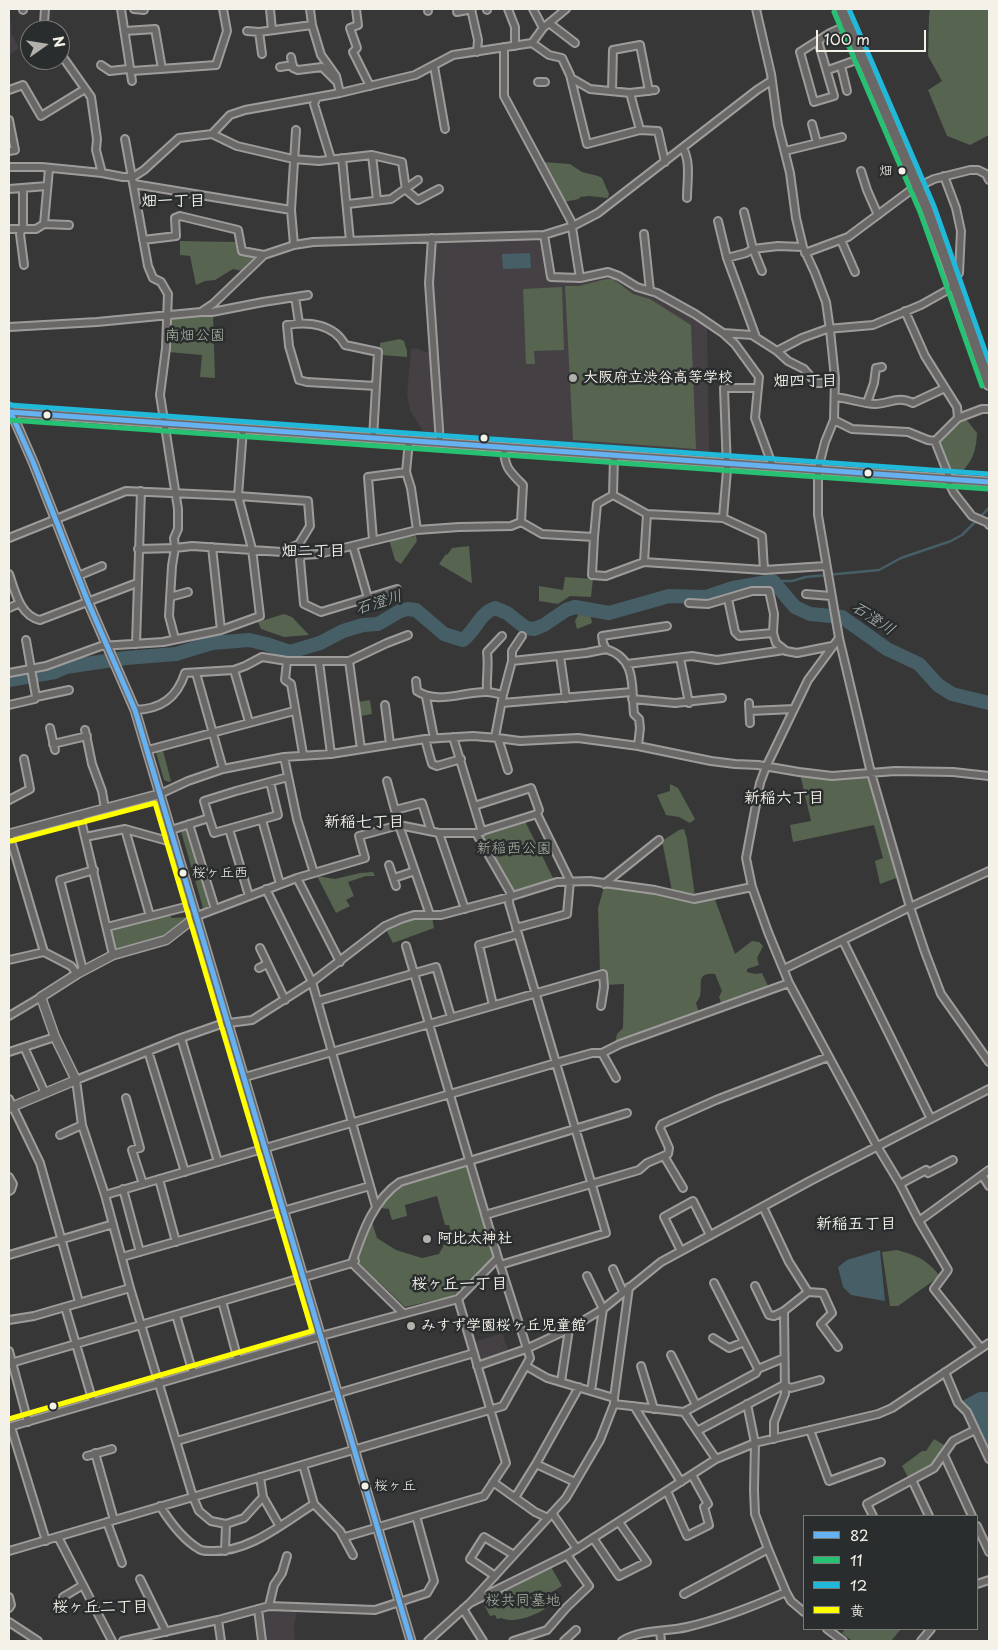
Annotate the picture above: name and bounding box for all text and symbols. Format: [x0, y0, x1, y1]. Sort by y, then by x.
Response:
north arrow [20, 20, 70, 70]
scale bar [818, 20, 928, 52]
text: 100 m [824, 27, 870, 50]
text: N [48, 34, 71, 50]
place label: 畑 [879, 163, 893, 179]
marker: 畑 [897, 166, 907, 176]
district label: 畑一丁目 [141, 192, 205, 212]
park label: 南畑公園 [165, 327, 225, 345]
place label: 大阪府立渋谷高等学校 [583, 369, 733, 387]
marker: 大阪府立渋谷高等学校 [567, 372, 579, 384]
district label: 畑四丁目 [773, 372, 837, 392]
unlabelled marker [42, 410, 52, 420]
unlabelled marker [479, 433, 489, 443]
unlabelled marker [863, 468, 873, 478]
district label: 畑二丁目 [281, 542, 345, 562]
water label: 石澄川 [353, 587, 405, 619]
water label: 石澄川 [848, 598, 898, 640]
district label: 新稲六丁目 [744, 789, 824, 809]
district label: 新稲七丁目 [324, 813, 404, 833]
park label: 新稲西公園 [477, 840, 551, 858]
place label: 桜ヶ丘西 [192, 865, 248, 881]
marker: 桜ヶ丘西 [178, 868, 188, 878]
district label: 新稲五丁目 [816, 1215, 896, 1235]
place label: 阿比太神社 [437, 1230, 512, 1248]
marker: 阿比太神社 [421, 1233, 433, 1245]
district label: 桜ヶ丘一丁目 [411, 1275, 507, 1295]
place label: みすず学園桜ヶ丘児童館 [421, 1317, 586, 1335]
marker: みすず学園桜ヶ丘児童館 [405, 1320, 417, 1332]
unlabelled marker [48, 1401, 58, 1411]
place label: 桜ヶ丘 [374, 1478, 416, 1494]
marker: 桜ヶ丘 [360, 1481, 370, 1491]
legend [803, 1515, 978, 1630]
text: 82 [850, 1523, 869, 1546]
text: 11 [850, 1548, 863, 1571]
text: 12 [850, 1573, 867, 1596]
park label: 桜共同墓地 [486, 1592, 560, 1610]
district label: 桜ヶ丘二丁目 [52, 1598, 148, 1618]
text: 黄 [850, 1598, 865, 1621]

